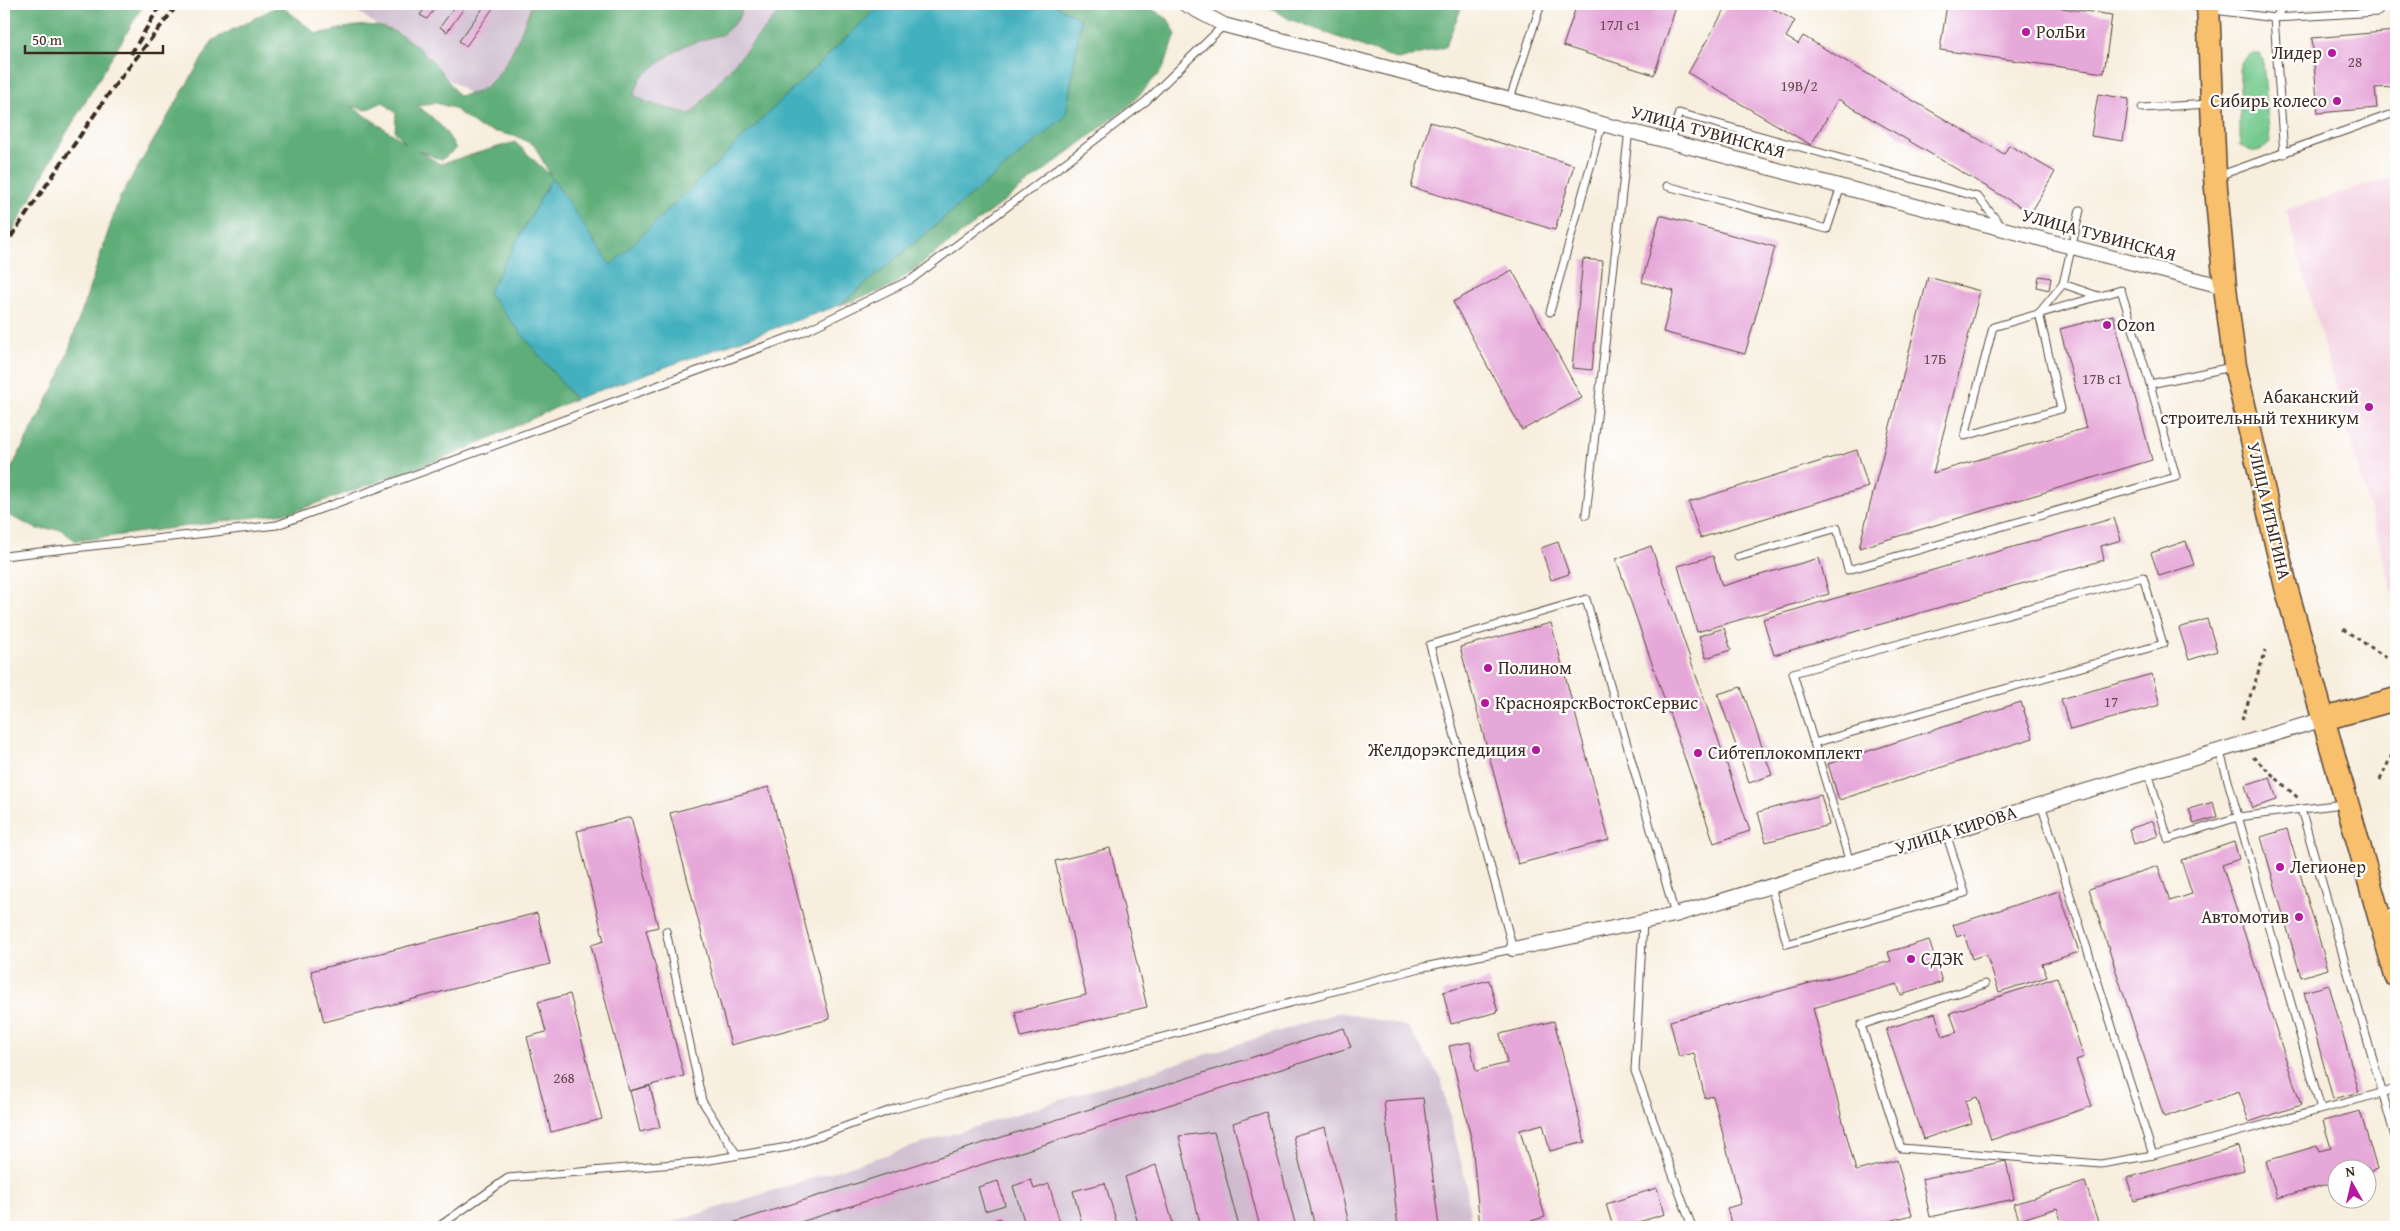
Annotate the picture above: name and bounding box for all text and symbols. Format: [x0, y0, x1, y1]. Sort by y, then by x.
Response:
house number: 17Л с1 [1599, 14, 1641, 35]
place label: РолБи [2036, 18, 2086, 45]
scale bar [25, 22, 162, 54]
marker: РолБи [2020, 26, 2032, 38]
text: 50 m [32, 29, 63, 50]
place label: Лидер [2272, 39, 2322, 66]
marker: Лидер [2326, 47, 2338, 59]
house number: 28 [2348, 51, 2362, 72]
house number: 19В/2 [1780, 75, 1818, 96]
place label: Сибирь колесо [2210, 87, 2327, 114]
marker: Сибирь колесо [2331, 95, 2343, 107]
street label: УЛИЦА ТУВИНСКАЯ [1628, 98, 1789, 165]
street label: УЛИЦА ТУВИНСКАЯ [2019, 201, 2180, 268]
place label: Ozon [2117, 311, 2155, 338]
marker: Ozon [2101, 319, 2113, 331]
house number: 17Б [1924, 348, 1946, 369]
house number: 17В с1 [2082, 368, 2122, 389]
place label: Абаканский строительный техникум [2161, 383, 2359, 431]
marker: Абаканский строительный техникум [2363, 401, 2375, 413]
street label: УЛИЦА ИТЫГИНА [2240, 439, 2299, 583]
place label: Полином [1498, 654, 1572, 681]
marker: Полином [1482, 662, 1494, 674]
place label: КрасноярскВостокСервис [1495, 689, 1698, 716]
house number: 17 [2104, 691, 2118, 712]
marker: КрасноярскВостокСервис [1479, 697, 1491, 709]
place label: Желдорэкспедиция [1367, 736, 1526, 763]
place label: Сибтеплокомплект [1708, 739, 1862, 766]
marker: Желдорэкспедиция [1530, 744, 1542, 756]
marker: Сибтеплокомплект [1692, 747, 1704, 759]
street label: УЛИЦА КИРОВА [1892, 798, 2020, 861]
place label: Легионер [2290, 853, 2366, 880]
marker: Легионер [2274, 861, 2286, 873]
place label: Автомотив [2201, 903, 2289, 930]
marker: Автомотив [2293, 911, 2305, 923]
place label: СДЭК [1921, 945, 1964, 972]
marker: СДЭК [1905, 953, 1917, 965]
house number: 268 [553, 1067, 575, 1088]
north arrow [2328, 1158, 2378, 1208]
text: N [2344, 1160, 2357, 1182]

